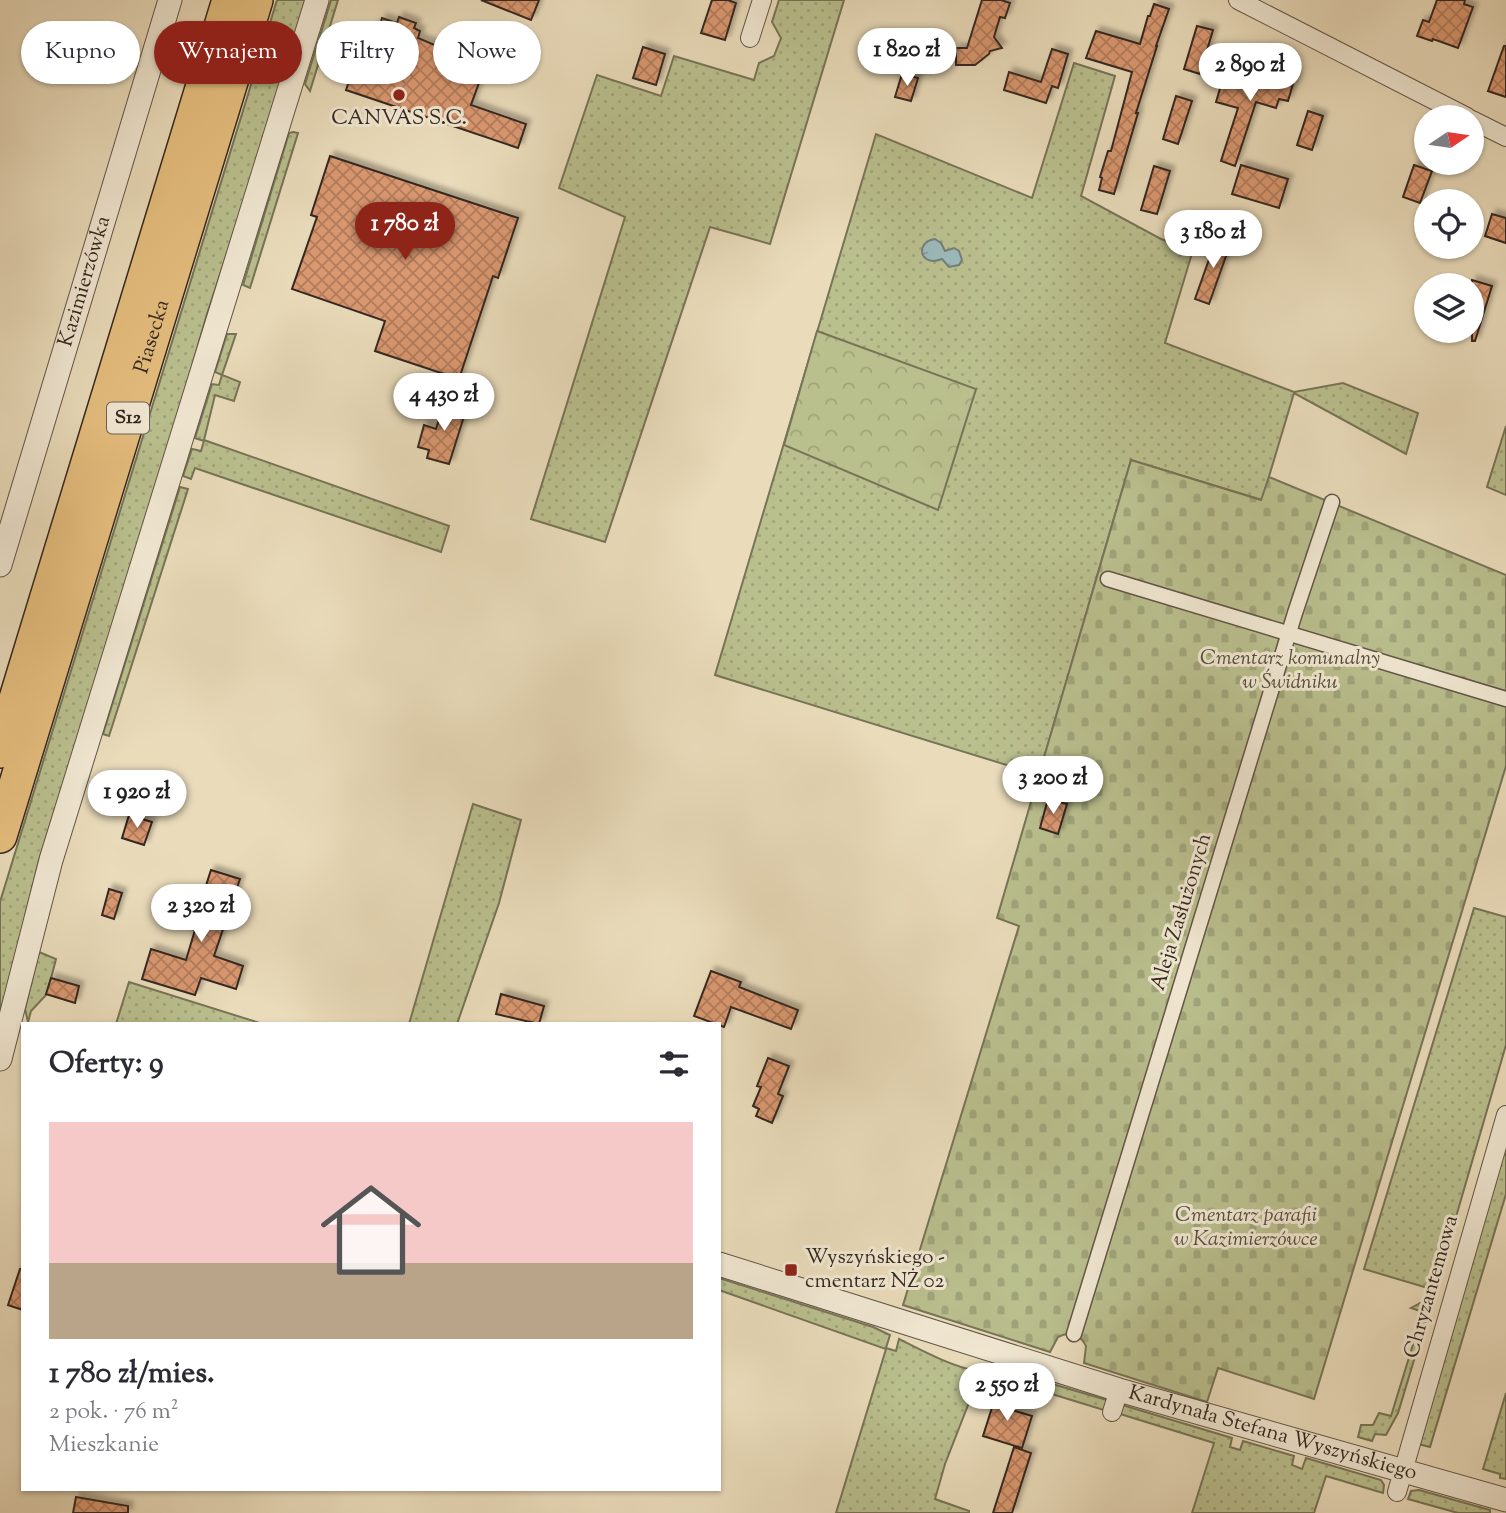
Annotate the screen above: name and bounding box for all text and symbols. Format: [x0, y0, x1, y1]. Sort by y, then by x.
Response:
chip: Kupno [21, 21, 140, 84]
chip: Wynajem [154, 21, 302, 84]
chip: Filtry [316, 21, 419, 84]
chip: Nowe [433, 21, 541, 84]
pin: 1 820 zł [835, 28, 979, 88]
text: 1 820 zł [874, 34, 940, 67]
pin: 2 890 zł [1178, 43, 1322, 103]
text: 2 890 zł [1215, 49, 1285, 82]
marker: CANVAS S.C. [391, 87, 407, 103]
place label: CANVAS S.C. [331, 104, 467, 134]
north arrow [1414, 105, 1484, 175]
map controls [1414, 105, 1484, 343]
button: locate [1414, 189, 1484, 259]
pin: 1 780 zł [333, 202, 477, 262]
text: 1 780 zł [371, 208, 439, 241]
pin: 3 180 zł [1141, 210, 1285, 270]
street label: Kazimierzówka [51, 212, 119, 351]
text: 3 180 zł [1180, 216, 1246, 249]
button: layers [1414, 273, 1484, 343]
street label: Piasecka [127, 296, 178, 378]
pin: 4 430 zł [372, 374, 516, 433]
text: 4 430 zł [409, 379, 479, 412]
road number: S12 [107, 402, 149, 434]
park label: Cmentarz komunalny w Świdniku [1200, 644, 1380, 698]
pin: 3 200 zł [981, 756, 1125, 816]
text: 3 200 zł [1018, 762, 1088, 795]
pin: 1 920 zł [65, 770, 209, 830]
text: 1 920 zł [104, 776, 170, 809]
street label: Aleja Zasłużonych [1144, 830, 1220, 994]
pin: 2 320 zł [129, 884, 273, 944]
text: 2 320 zł [167, 890, 235, 923]
text: Oferty: 9 [49, 1043, 164, 1086]
icon: filters [655, 1045, 693, 1083]
icon: home [308, 1167, 434, 1293]
park label: Cmentarz parafii w Kazimierzówce [1174, 1201, 1318, 1255]
street label: Chryzantemowa [1397, 1212, 1467, 1362]
place label: Wyszyńskiego - cmentarz NŻ 02 [805, 1243, 945, 1297]
marker: Wyszyńskiego - cmentarz NŻ 02 [783, 1262, 799, 1278]
text: 1 780 zł/mies. [49, 1353, 215, 1396]
pin: 2 550 zł [935, 1364, 1079, 1423]
text: 2 550 zł [975, 1369, 1039, 1402]
street label: Kardynała Stefana Wyszyńskiego [1125, 1378, 1420, 1489]
text: 2 pok. · 76 m² [49, 1396, 178, 1429]
text: Mieszkanie [49, 1429, 159, 1462]

